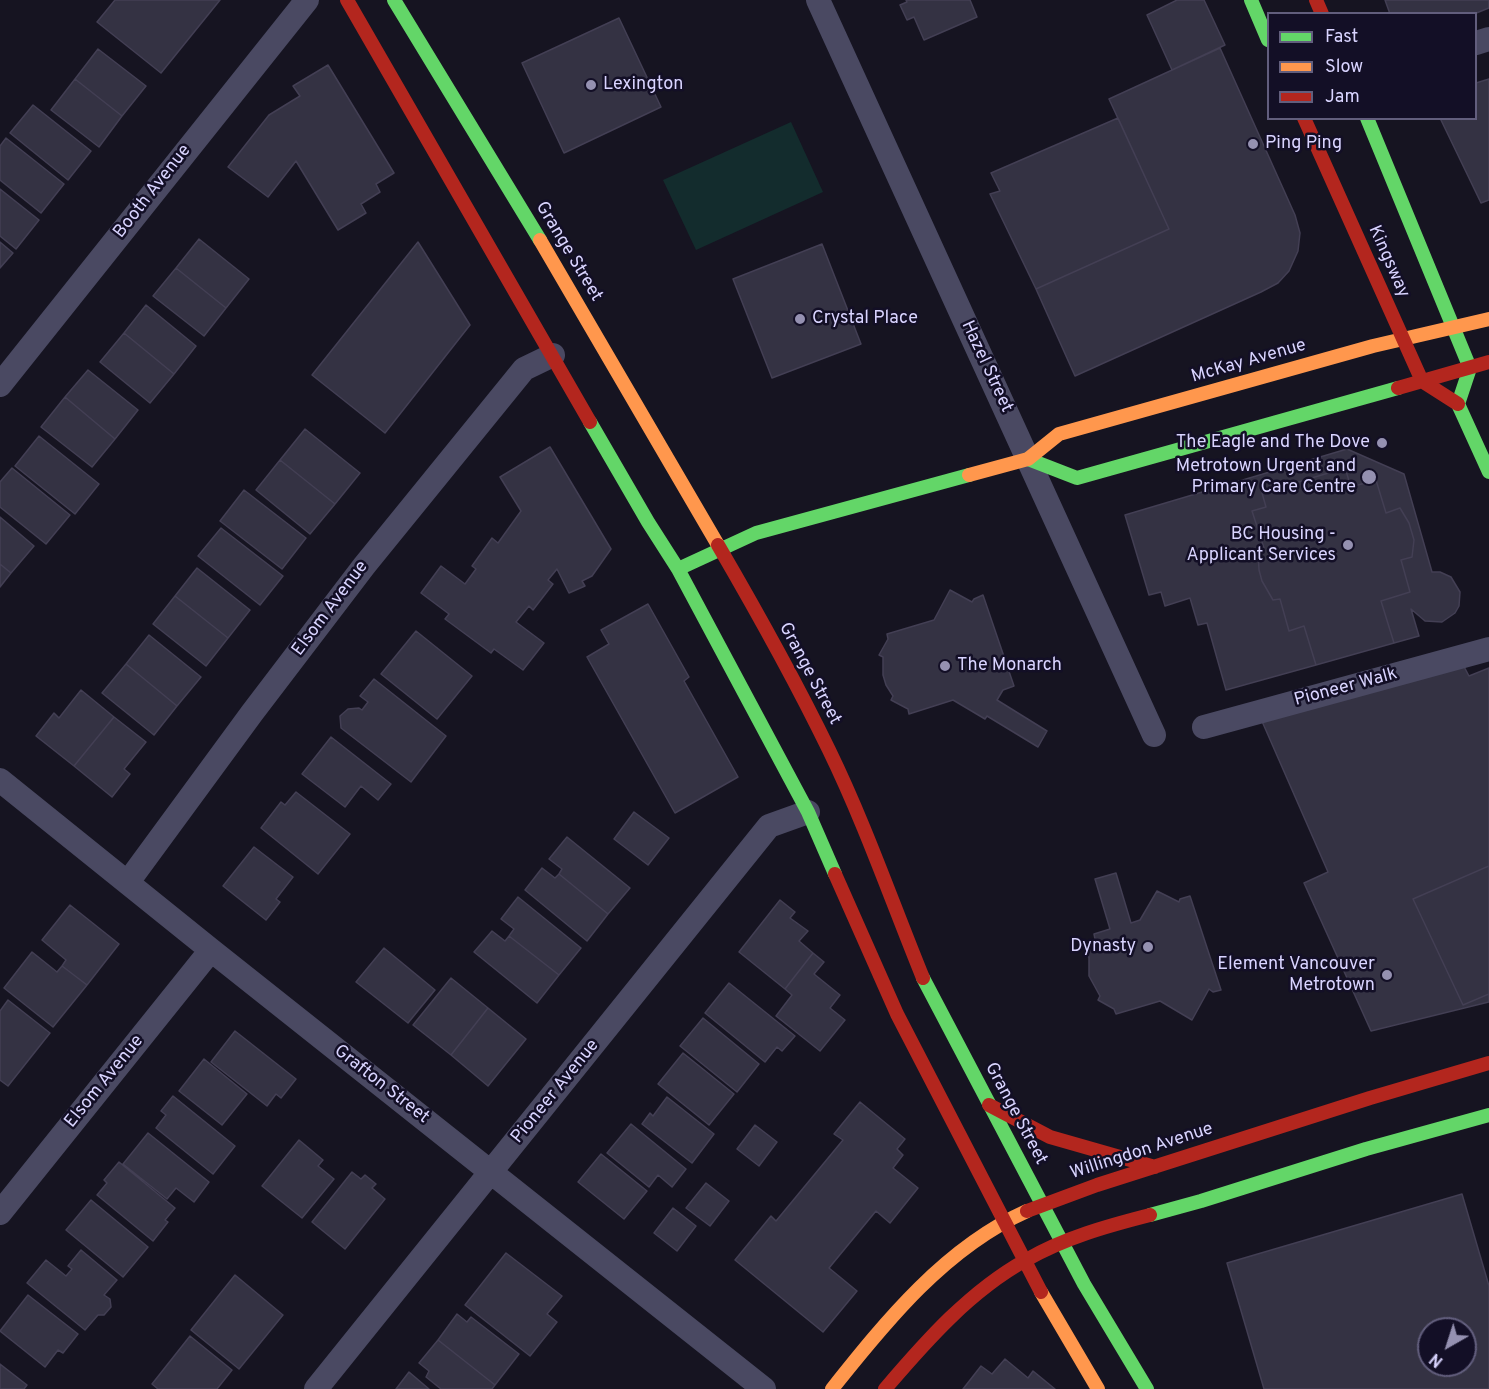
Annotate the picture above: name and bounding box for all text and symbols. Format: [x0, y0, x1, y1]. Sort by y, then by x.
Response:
legend [1267, 12, 1477, 120]
text: Fast [1325, 26, 1358, 49]
text: Slow [1325, 56, 1363, 79]
place label: Lexington [603, 74, 683, 96]
marker: Lexington [584, 78, 598, 92]
text: Jam [1325, 86, 1360, 109]
place label: Ping Ping [1265, 133, 1342, 155]
marker: Ping Ping [1246, 137, 1260, 151]
street label: Booth Avenue [110, 141, 196, 243]
street label: Grange Street [530, 198, 606, 306]
street label: Kingsway [1362, 222, 1414, 302]
place label: Crystal Place [812, 308, 918, 330]
marker: Crystal Place [793, 312, 807, 326]
street label: Hazel Street [955, 318, 1017, 416]
street label: McKay Avenue [1189, 335, 1309, 389]
place label: The Eagle and The Dove [1176, 432, 1370, 454]
marker: The Eagle and The Dove [1375, 436, 1389, 450]
place label: Metrotown Urgent and Primary Care Centre [1176, 456, 1356, 498]
marker: Metrotown Urgent and Primary Care Centre [1360, 468, 1378, 486]
place label: BC Housing - Applicant Services [1186, 524, 1336, 566]
marker: BC Housing - Applicant Services [1341, 538, 1355, 552]
street label: Elsom Avenue [288, 557, 374, 661]
street label: Grange Street [773, 619, 845, 729]
place label: The Monarch [957, 655, 1062, 677]
marker: The Monarch [938, 659, 952, 673]
street label: Pioneer Walk [1292, 664, 1400, 712]
place label: Dynasty [1070, 936, 1136, 958]
marker: Dynasty [1141, 940, 1155, 954]
place label: Element Vancouver Metrotown [1217, 954, 1375, 996]
marker: Element Vancouver Metrotown [1380, 968, 1394, 982]
street label: Elsom Avenue [61, 1031, 149, 1133]
street label: Pioneer Avenue [507, 1036, 605, 1148]
street label: Grafton Street [329, 1041, 433, 1129]
street label: Grange Street [979, 1059, 1051, 1169]
street label: Willingdon Avenue [1068, 1119, 1216, 1185]
north arrow [1417, 1317, 1477, 1377]
text: N [1426, 1348, 1448, 1371]

